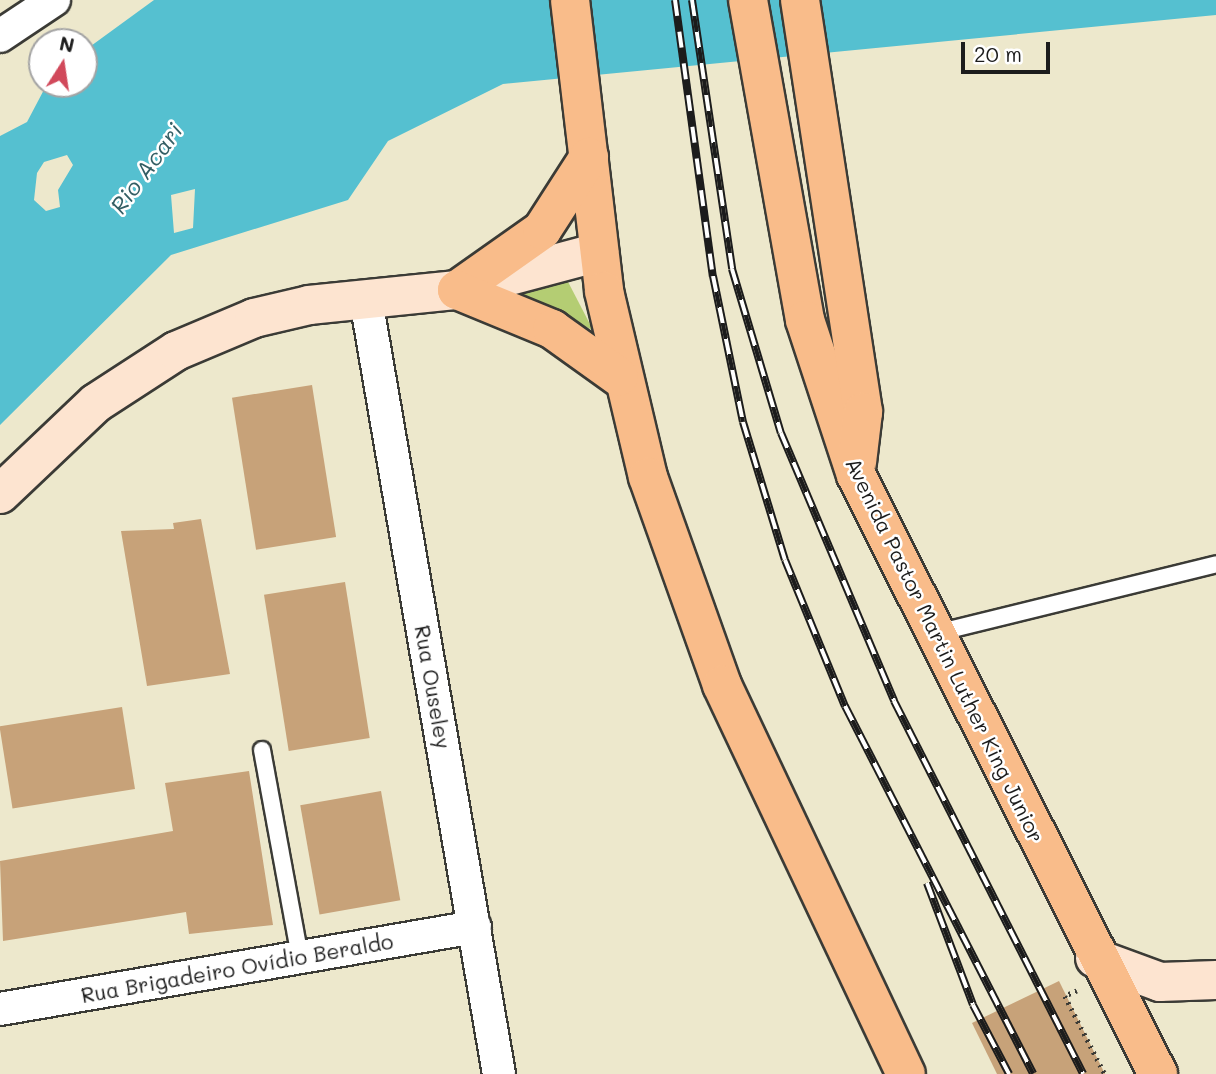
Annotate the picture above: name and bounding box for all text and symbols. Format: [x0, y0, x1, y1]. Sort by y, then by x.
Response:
north arrow [28, 28, 98, 98]
scale bar [964, 28, 1053, 72]
text: N [57, 30, 77, 58]
text: 20 m [974, 40, 1022, 67]
water label: Rio Acari [104, 117, 188, 219]
street label: Avenida Pastor Martin Luther King Junior [841, 454, 1049, 846]
street label: Rua Ouseley [410, 623, 456, 751]
street label: Rua Brigadeiro Ovídio Beraldo [79, 928, 395, 1008]

